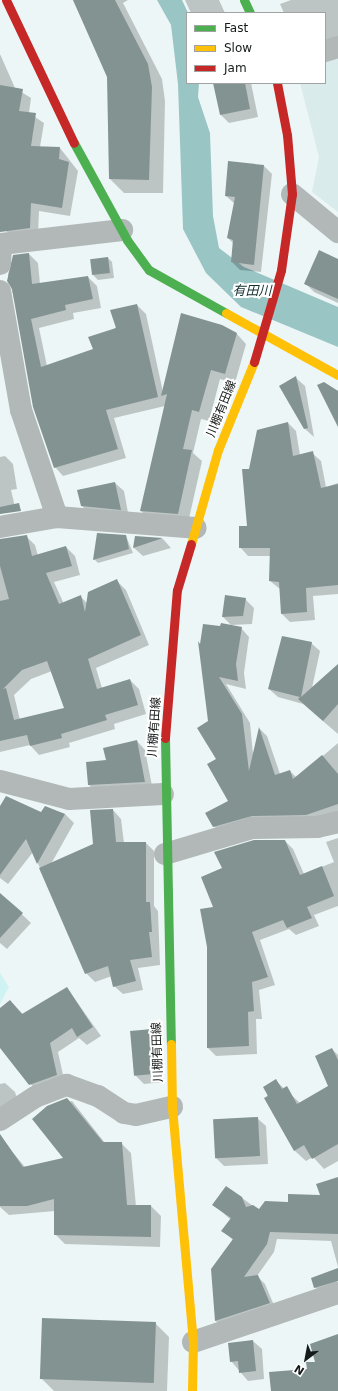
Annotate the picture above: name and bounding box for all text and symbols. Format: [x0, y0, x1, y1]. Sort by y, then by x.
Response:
legend [186, 12, 326, 84]
text: Fast [224, 21, 248, 35]
text: Slow [224, 41, 252, 55]
text: Jam [224, 61, 247, 75]
water label: 有田川 [233, 283, 271, 299]
street label: 川棚有田線 [204, 378, 240, 440]
street label: 川棚有田線 [146, 697, 164, 757]
street label: 川棚有田線 [150, 1022, 166, 1082]
north arrow [286, 1339, 326, 1379]
text: N [292, 1362, 307, 1378]

